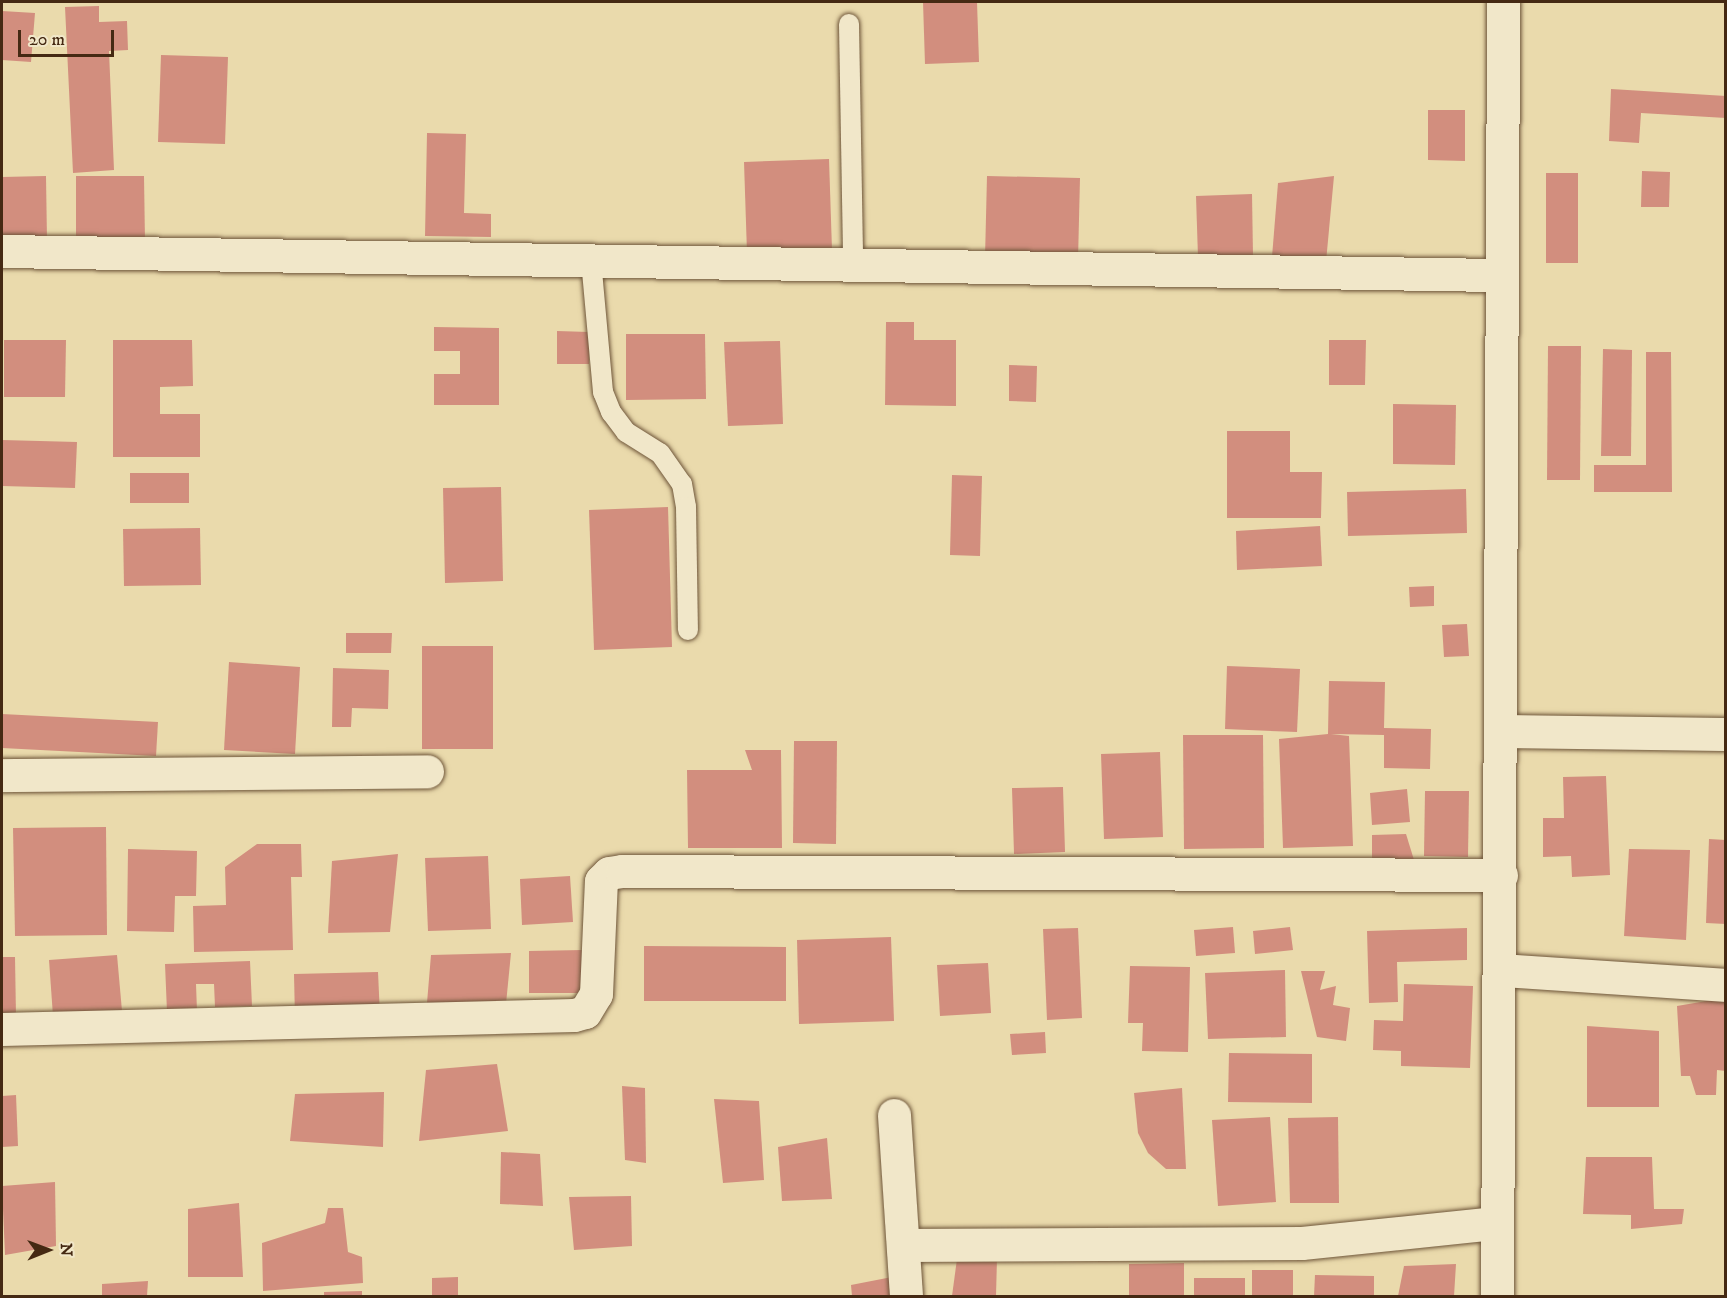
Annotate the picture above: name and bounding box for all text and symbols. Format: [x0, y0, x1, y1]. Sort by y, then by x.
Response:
scale bar [21, 18, 117, 56]
text: 20 m [29, 29, 65, 51]
north arrow [18, 1220, 78, 1280]
text: N [56, 1243, 76, 1256]

